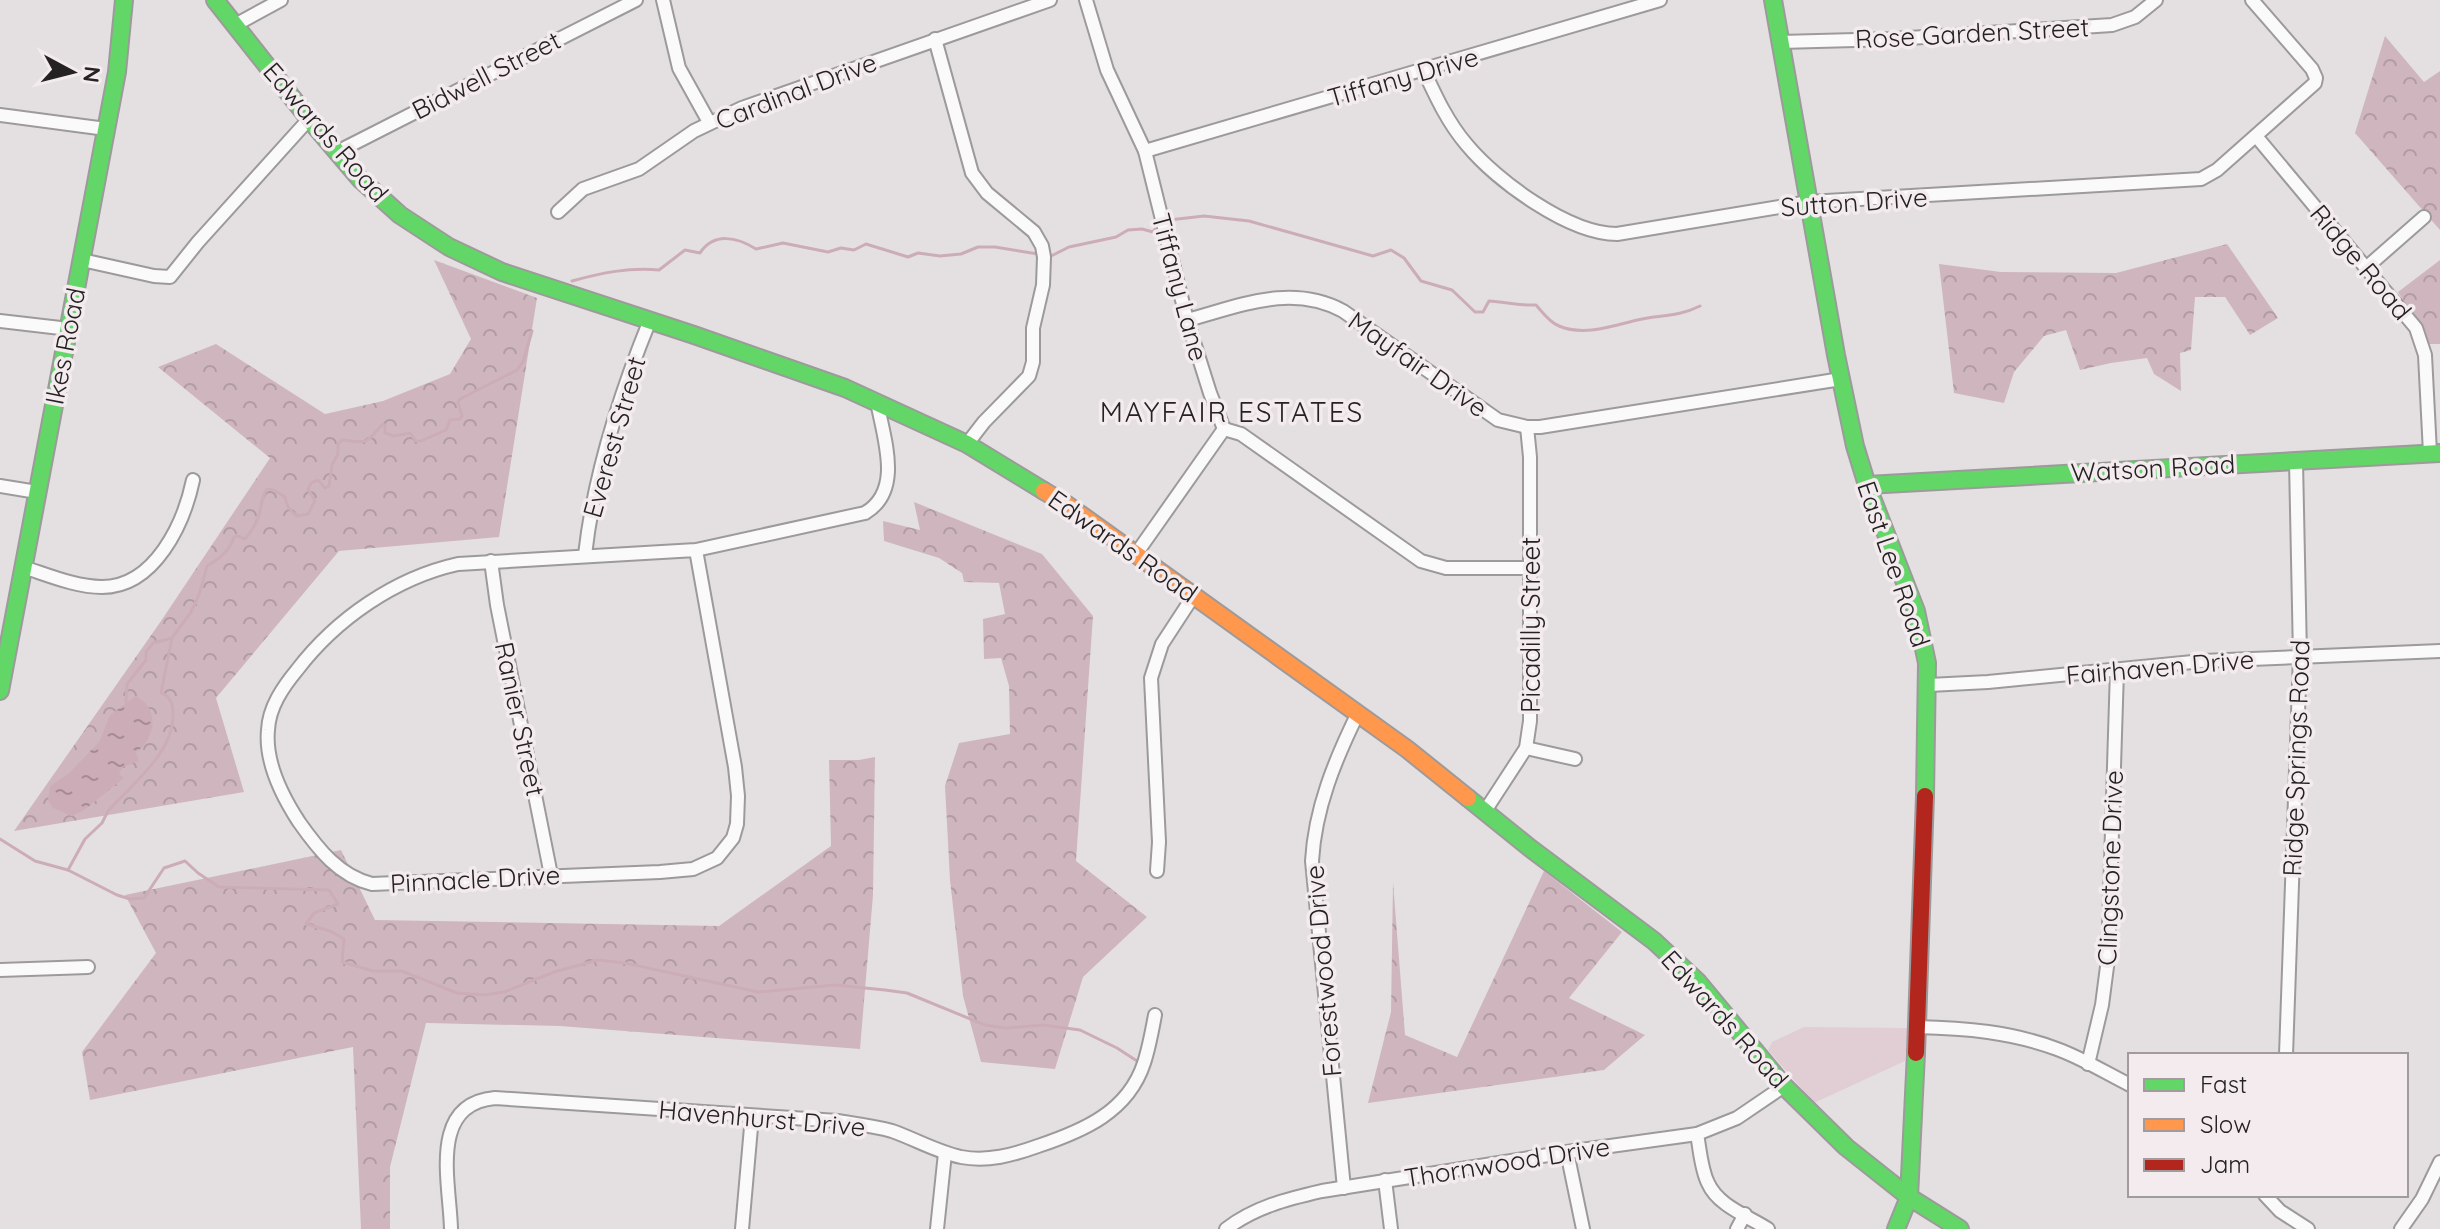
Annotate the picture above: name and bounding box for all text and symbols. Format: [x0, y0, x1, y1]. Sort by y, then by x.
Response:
street label: Rose Garden Street [1854, 10, 2090, 56]
street label: Bidwell Street [406, 23, 566, 127]
north arrow [32, 32, 112, 112]
street label: Tiffany Drive [1324, 40, 1482, 114]
street label: Cardinal Drive [711, 45, 881, 137]
street label: Edwards Road [256, 55, 396, 209]
text: N [77, 65, 107, 84]
street label: Sutton Drive [1779, 180, 1929, 224]
street label: Ridge Road [2303, 197, 2419, 327]
street label: Tiffany Lane [1144, 209, 1216, 365]
street label: Ikes Road [38, 285, 92, 407]
street label: Mayfair Drive [1342, 304, 1494, 424]
street label: Everest Street [575, 353, 653, 521]
district label: MAYFAIR ESTATES [1100, 394, 1364, 429]
street label: Watson Road [2070, 447, 2236, 489]
street label: East Lee Road [1850, 477, 1938, 651]
street label: Edwards Road [1042, 482, 1204, 610]
street label: Picadilly Street [1514, 537, 1547, 713]
street label: Ranier Street [488, 639, 552, 799]
street label: Ridge Springs Road [2275, 639, 2317, 877]
street label: Fairhaven Drive [2065, 642, 2255, 692]
street label: Clingstone Drive [2090, 770, 2130, 966]
street label: Pinnacle Drive [389, 858, 561, 900]
street label: Forestwood Drive [1297, 864, 1349, 1078]
street label: Edwards Road [1654, 943, 1796, 1095]
legend [2128, 1053, 2408, 1197]
text: Fast [2200, 1069, 2247, 1099]
street label: Havenhurst Drive [657, 1093, 867, 1143]
text: Slow [2200, 1109, 2251, 1139]
street label: Thornwood Drive [1402, 1129, 1612, 1195]
text: Jam [2200, 1149, 2250, 1179]

